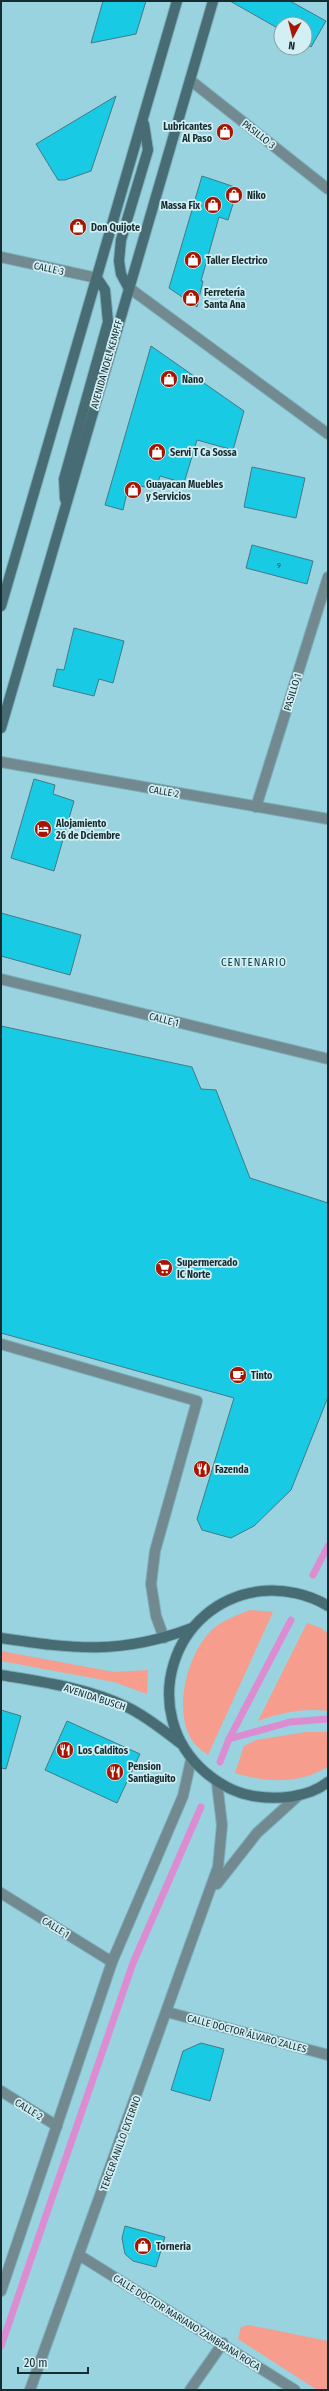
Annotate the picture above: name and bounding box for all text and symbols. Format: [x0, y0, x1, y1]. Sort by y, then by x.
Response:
north arrow [273, 16, 313, 56]
text: N [288, 39, 296, 52]
street label: PASILLO 3 [239, 118, 278, 152]
place label: Lubricantes Al Paso [163, 121, 213, 145]
shop icon: Lubricantes Al Paso [215, 122, 235, 142]
shop icon: Niko [224, 185, 244, 205]
place label: Niko [247, 190, 267, 202]
shop icon: Massa Fix [203, 195, 223, 215]
place label: Massa Fix [161, 200, 200, 212]
shop icon: Don Quijote [68, 217, 88, 237]
place label: Don Quijote [91, 222, 140, 234]
shop icon: Taller Electrico [183, 250, 203, 270]
place label: Taller Electrico [206, 255, 268, 267]
street label: CALLE 3 [33, 260, 66, 278]
place label: Ferretería Santa Ana [204, 286, 246, 311]
shop icon: Ferretería Santa Ana [181, 288, 201, 308]
street label: AVENIDA NOEL KEMPFF [89, 318, 126, 410]
shop icon: Nano [159, 369, 179, 389]
place label: Nano [182, 374, 204, 386]
shop icon: Servi T Ca Sossa [147, 442, 167, 462]
place label: Servi T Ca Sossa [170, 447, 237, 459]
place label: Guayacan Muebles y Servicios [145, 479, 224, 503]
shop icon: Guayacan Muebles y Servicios [123, 480, 143, 500]
house number: 9 [277, 561, 281, 570]
street label: PASILLO 1 [282, 672, 304, 712]
street label: CALLE 2 [148, 783, 181, 801]
place label: Alojamiento 26 de Dciembre [55, 818, 120, 842]
hotel icon: Alojamiento 26 de Dciembre [33, 819, 53, 839]
district label: CENTENARIO [221, 956, 287, 969]
street label: CALLE 1 [148, 1011, 180, 1029]
place label: Supermercado IC Norte [177, 1257, 238, 1281]
supermarket icon: Supermercado IC Norte [154, 1258, 174, 1278]
cafe icon: Tinto [228, 1365, 248, 1385]
place label: Tinto [251, 1370, 273, 1382]
restaurant icon: Fazenda [192, 1459, 212, 1479]
place label: Fazenda [215, 1464, 249, 1476]
street label: AVENIDA BUSCH [62, 1682, 127, 1714]
restaurant icon: Los Calditos [55, 1740, 75, 1760]
place label: Los Calditos [78, 1745, 129, 1757]
place label: Pension Santiaguito [128, 1761, 176, 1785]
restaurant icon: Pension Santiaguito [105, 1762, 125, 1782]
street label: CALLE 1 [40, 1915, 71, 1941]
street label: CALLE DOCTOR ÁLVARO ZALLES [186, 2010, 308, 2056]
street label: TERCER ANILLO EXTERNO [98, 2094, 144, 2192]
street label: CALLE 2 [12, 2097, 45, 2123]
shop icon: Torneria [133, 2236, 153, 2256]
place label: Torneria [156, 2241, 191, 2253]
street label: CALLE DOCTOR MARIANO ZAMBRANA ROCA [111, 2272, 263, 2374]
scale bar [18, 2349, 88, 2375]
text: 20 m [24, 2356, 48, 2370]

